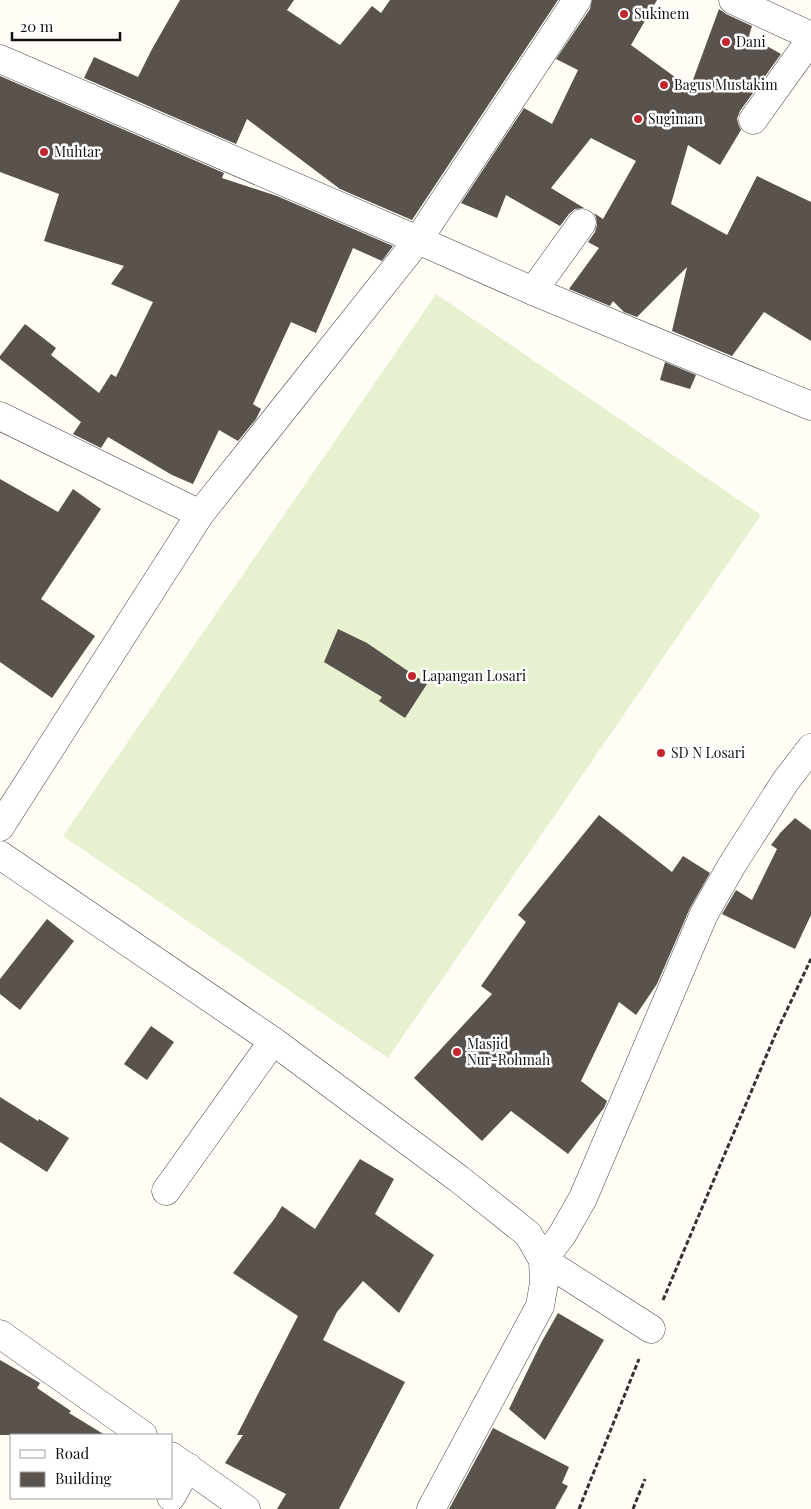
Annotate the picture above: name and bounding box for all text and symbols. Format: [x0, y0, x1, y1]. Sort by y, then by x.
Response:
place label: Sukinem [634, 4, 690, 23]
marker: Sukinem [618, 8, 630, 20]
scale bar [12, 10, 120, 42]
text: 20 m [20, 16, 54, 36]
place label: Dani [736, 32, 765, 51]
marker: Dani [720, 36, 732, 48]
place label: Bagus Mustakim [674, 75, 778, 94]
marker: Bagus Mustakim [658, 79, 670, 91]
place label: Sugiman [648, 109, 704, 128]
marker: Sugiman [632, 113, 644, 125]
place label: Muhtar [54, 142, 101, 161]
marker: Muhtar [38, 146, 50, 158]
place label: Lapangan Losari [422, 666, 526, 685]
marker: Lapangan Losari [406, 670, 418, 682]
place label: SD N Losari [671, 743, 745, 762]
marker: SD N Losari [655, 747, 667, 759]
place label: Masjid Nur-Rohmah [467, 1034, 551, 1069]
marker: Masjid Nur-Rohmah [451, 1046, 463, 1058]
legend [10, 1434, 172, 1499]
text: Road [55, 1443, 89, 1463]
text: Building [55, 1468, 112, 1488]

